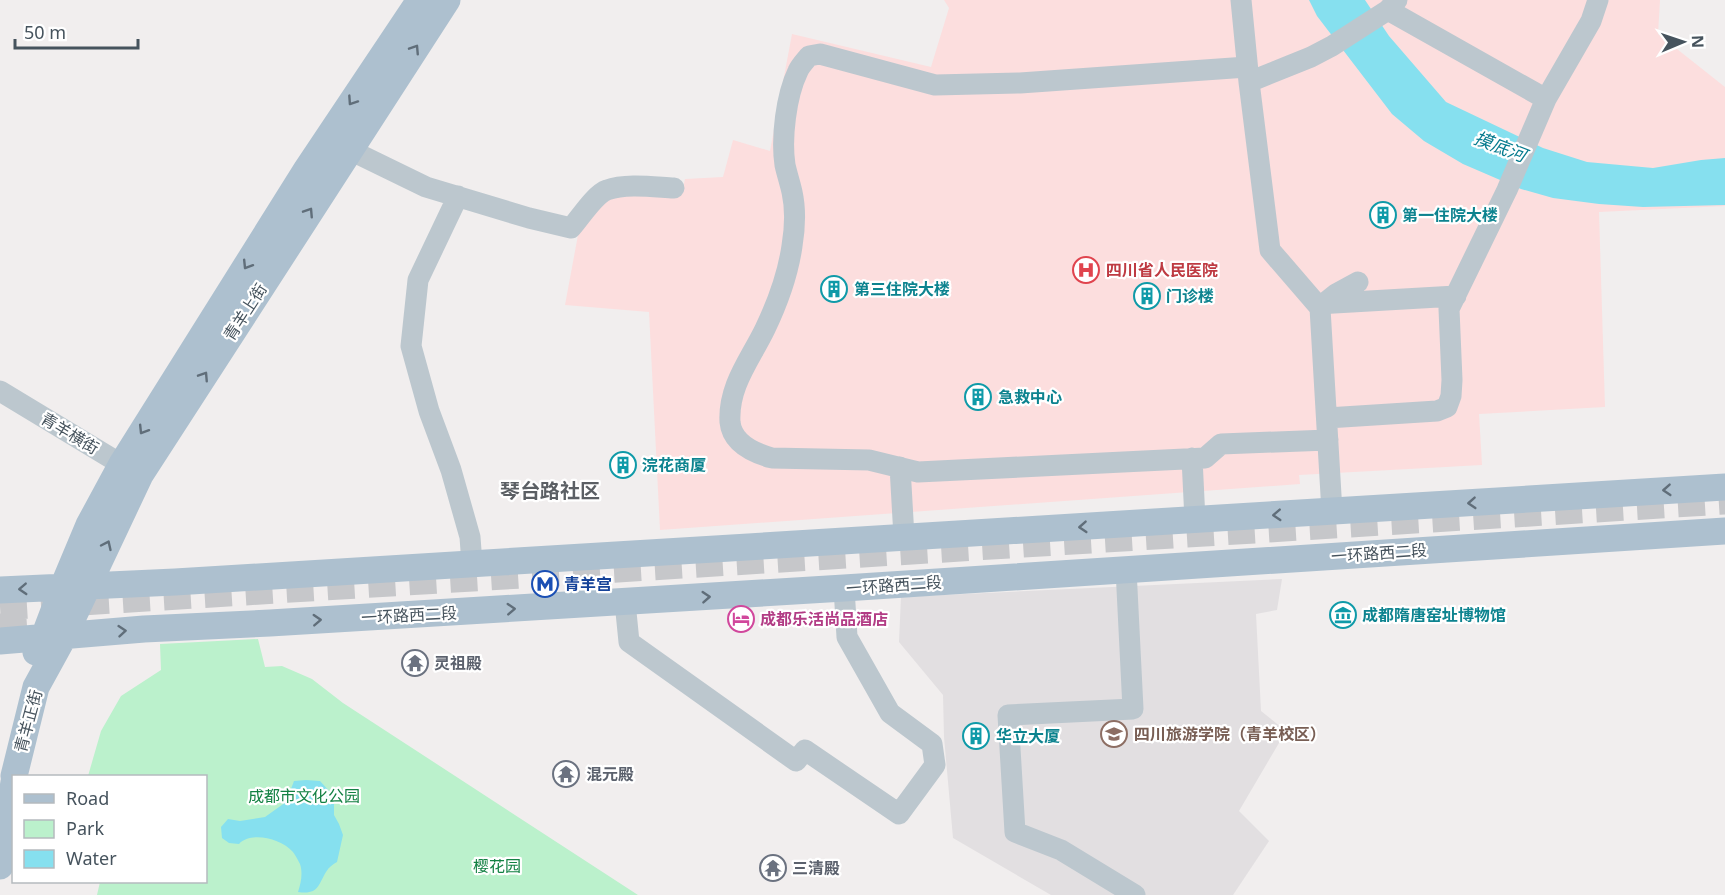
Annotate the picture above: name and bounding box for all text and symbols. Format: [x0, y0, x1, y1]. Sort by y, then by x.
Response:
scale bar [15, 12, 138, 50]
north arrow [1653, 12, 1713, 72]
text: 50 m [24, 20, 66, 44]
text: N [1687, 35, 1709, 48]
one-way arrow [408, 44, 419, 55]
one-way arrow [348, 95, 360, 105]
water label: 摸底河 [1471, 125, 1533, 168]
building icon: 第一住院大楼 [1368, 200, 1398, 230]
place label: 第一住院大楼 [1402, 204, 1498, 226]
one-way arrow [302, 208, 313, 219]
hospital icon: 四川省人民医院 [1071, 255, 1101, 285]
one-way arrow [242, 259, 254, 269]
place label: 四川省人民医院 [1106, 259, 1218, 281]
building icon: 第三住院大楼 [819, 274, 849, 304]
place label: 第三住院大楼 [854, 278, 950, 300]
street label: 青羊上街 [218, 279, 272, 345]
building icon: 门诊楼 [1132, 281, 1162, 311]
place label: 门诊楼 [1166, 285, 1214, 307]
one-way arrow [196, 372, 208, 382]
building icon: 急救中心 [963, 382, 993, 412]
place label: 急救中心 [998, 386, 1062, 408]
street label: 青羊横街 [37, 407, 103, 459]
one-way arrow [139, 423, 150, 434]
building icon: 浣花商厦 [608, 450, 638, 480]
place label: 浣花商厦 [642, 454, 706, 476]
district label: 琴台路社区 [500, 477, 600, 504]
one-way arrow [1662, 484, 1671, 497]
one-way arrow [1467, 496, 1476, 509]
one-way arrow [1273, 508, 1282, 521]
one-way arrow [1078, 520, 1087, 533]
street label: 一环路西二段 [1330, 539, 1428, 567]
one-way arrow [99, 540, 111, 551]
metro station icon: 青羊宫 [530, 569, 560, 599]
street label: 一环路西二段 [845, 571, 943, 599]
place label: 青羊宫 [564, 573, 612, 595]
one-way arrow [18, 583, 27, 596]
one-way arrow [701, 590, 710, 603]
museum icon: 成都隋唐窑址博物馆 [1328, 600, 1358, 630]
street label: 一环路西二段 [360, 602, 458, 628]
one-way arrow [507, 602, 516, 615]
hotel icon: 成都乐活尚品酒店 [726, 604, 756, 634]
place label: 成都隋唐窑址博物馆 [1362, 604, 1506, 626]
place label: 成都乐活尚品酒店 [760, 608, 888, 630]
one-way arrow [312, 614, 321, 627]
one-way arrow [117, 625, 127, 638]
temple icon: 灵祖殿 [400, 648, 430, 678]
place label: 灵祖殿 [434, 652, 482, 674]
street label: 青羊正街 [9, 687, 47, 755]
school or university icon: 四川旅游学院（青羊校区） [1099, 719, 1129, 749]
building icon: 华立大厦 [961, 721, 991, 751]
place label: 四川旅游学院（青羊校区） [1134, 723, 1326, 745]
place label: 华立大厦 [996, 725, 1060, 747]
temple icon: 混元殿 [551, 759, 581, 789]
place label: 混元殿 [586, 763, 634, 785]
legend [12, 775, 207, 883]
park label: 成都市文化公园 [248, 785, 360, 807]
text: Road [66, 786, 109, 810]
text: Park [66, 816, 104, 840]
text: Water [66, 846, 117, 870]
temple icon: 三清殿 [758, 853, 788, 883]
park label: 樱花园 [473, 855, 521, 877]
place label: 三清殿 [792, 857, 840, 879]

